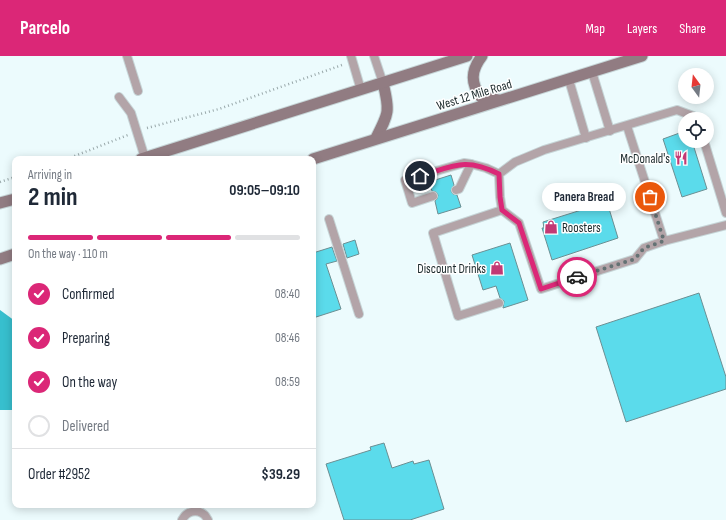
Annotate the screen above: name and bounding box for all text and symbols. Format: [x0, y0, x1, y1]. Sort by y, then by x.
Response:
text: Parcelo [20, 17, 70, 40]
text: Map [585, 20, 605, 37]
text: Layers [627, 20, 657, 37]
text: Share [679, 20, 706, 37]
north arrow [678, 68, 714, 104]
map controls [678, 68, 714, 148]
street label: West 12 Mile Road [435, 76, 514, 114]
button: locate [678, 112, 714, 148]
restaurant icon: McDonald's [673, 150, 689, 166]
place label: McDonald's [620, 151, 670, 167]
pin [403, 159, 437, 193]
icon: home [409, 165, 431, 187]
text: Arriving in [28, 167, 72, 183]
pin [633, 180, 667, 214]
text: 09:05–09:10 [229, 181, 300, 200]
text: 2 min [28, 182, 78, 213]
callout: Panera Bread [542, 183, 626, 211]
icon: bag [639, 186, 661, 208]
text: Panera Bread [554, 189, 614, 205]
shop icon: Roosters [543, 219, 559, 235]
place label: Roosters [562, 220, 601, 236]
text: On the way · 110 m [28, 246, 108, 262]
courier [557, 257, 597, 297]
shop icon: Discount Drinks [489, 260, 505, 276]
place label: Discount Drinks [417, 261, 486, 277]
icon: car [566, 266, 588, 288]
icon: check [28, 283, 50, 305]
text: Confirmed [62, 285, 115, 304]
text: 08:40 [275, 286, 300, 302]
icon: check [28, 327, 50, 349]
text: Preparing [62, 329, 110, 348]
text: 08:46 [275, 330, 300, 346]
icon: check [28, 371, 50, 393]
text: On the way [62, 373, 117, 392]
text: 08:59 [275, 374, 300, 390]
text: Delivered [62, 417, 109, 436]
text: Order #2952 [28, 465, 90, 484]
text: $39.29 [261, 465, 300, 484]

